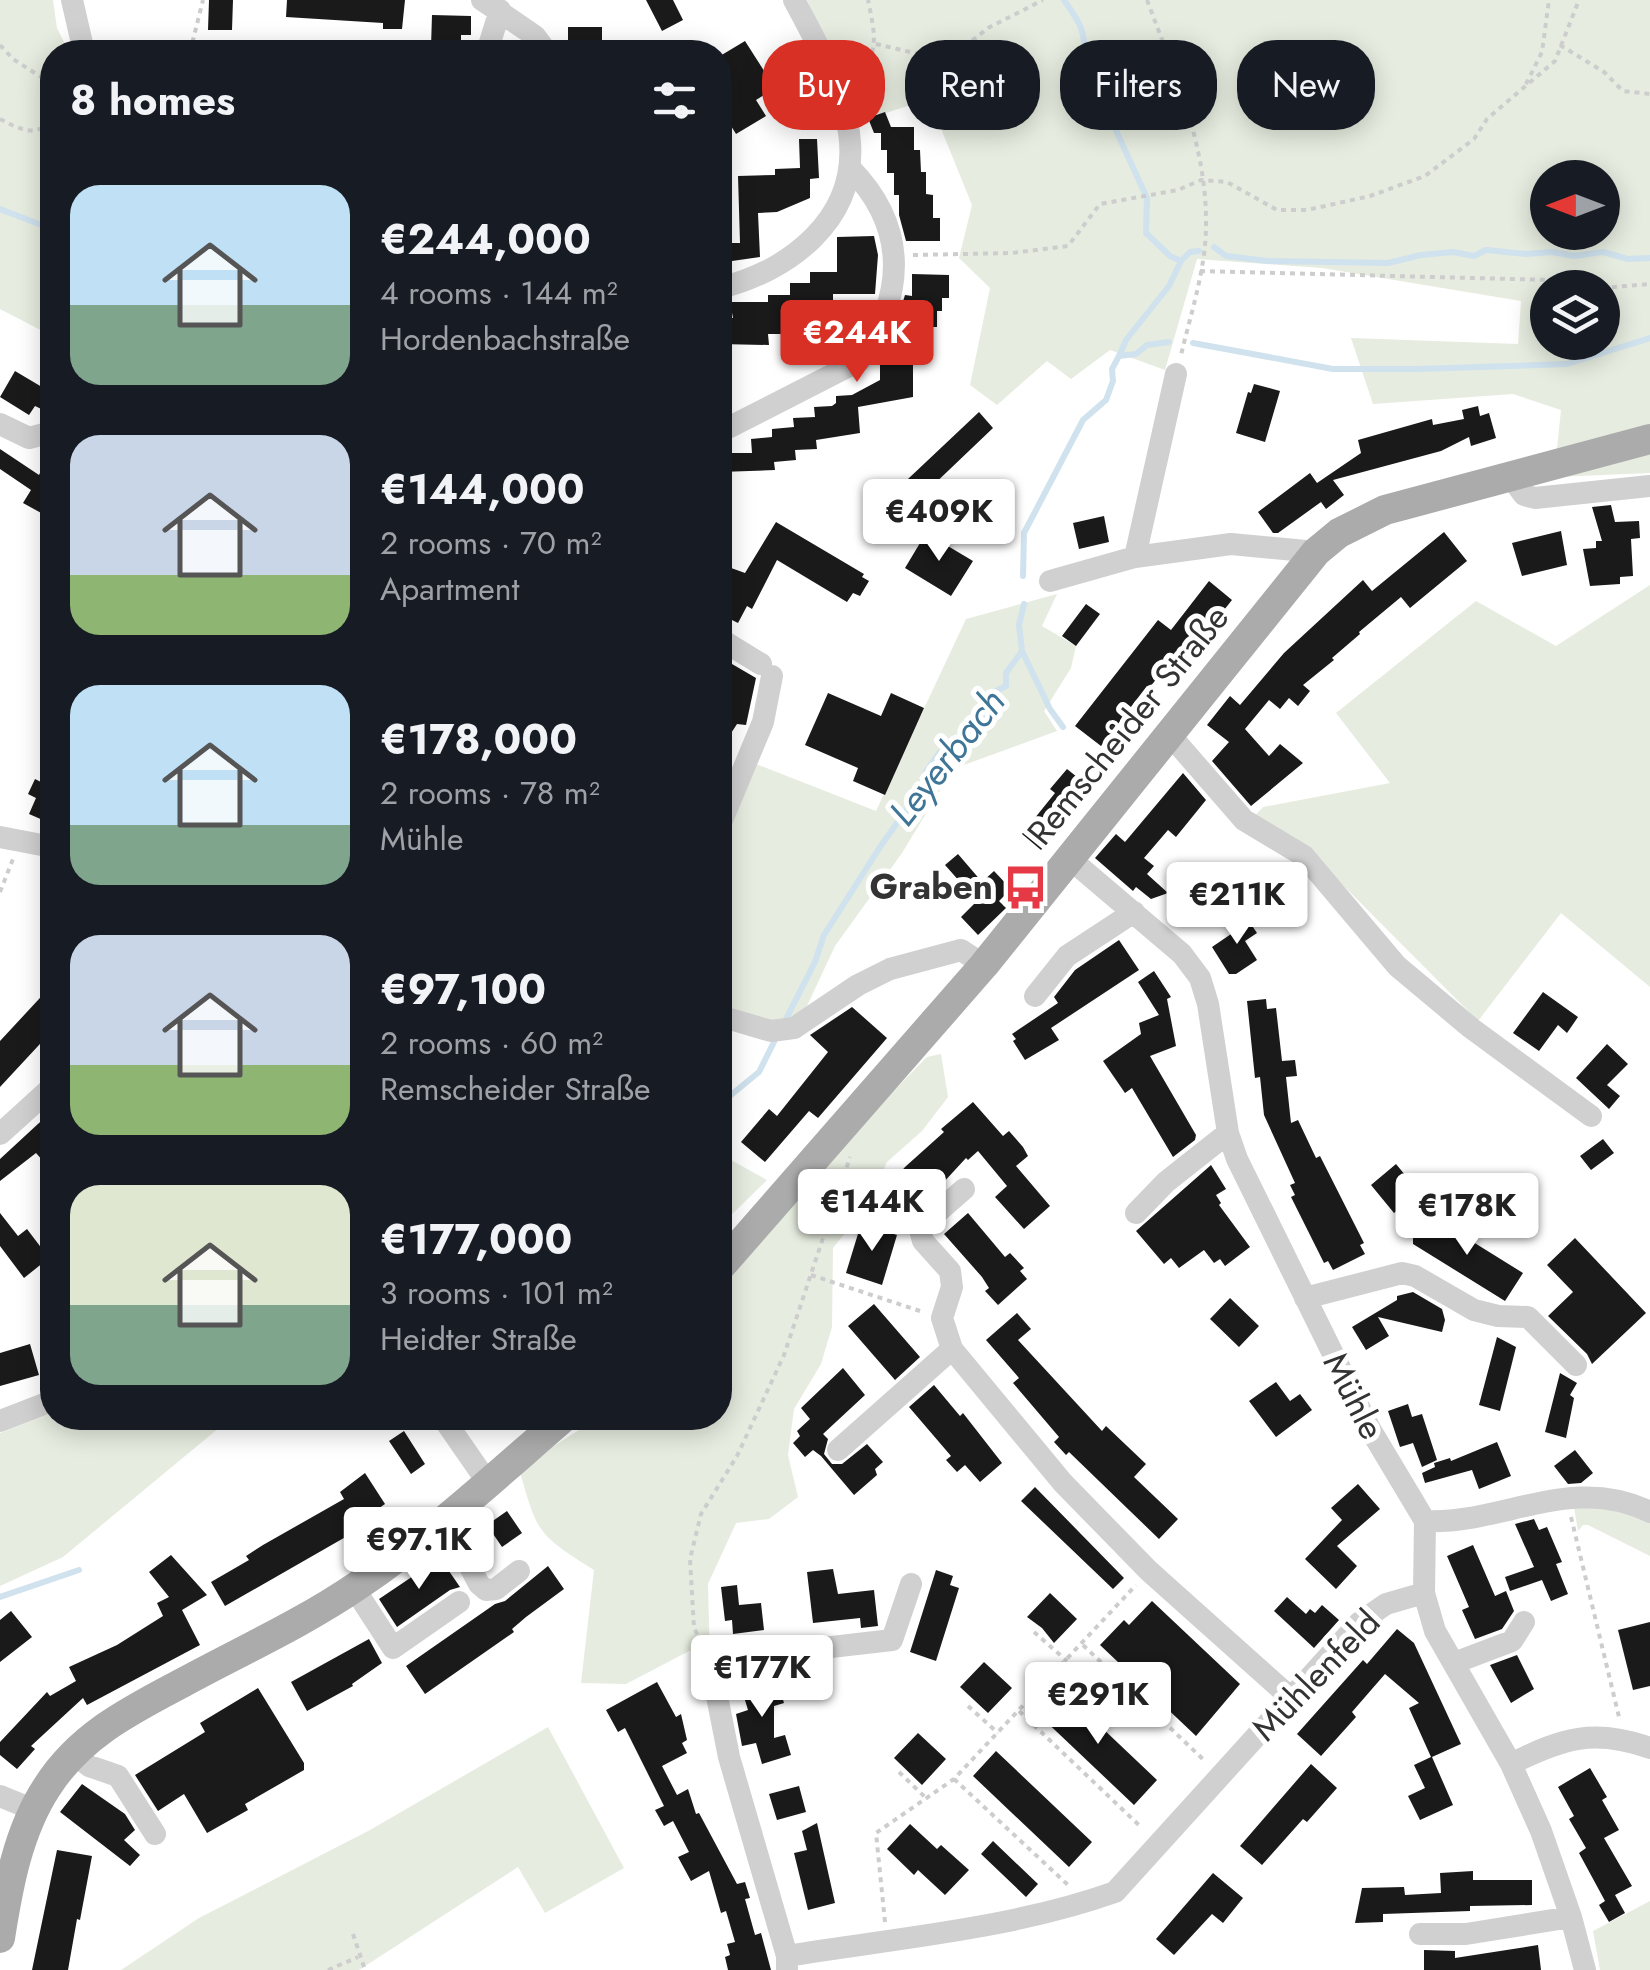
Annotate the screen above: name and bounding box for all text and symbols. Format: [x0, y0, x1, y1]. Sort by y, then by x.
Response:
chip: Buy [762, 40, 885, 130]
chip: Rent [905, 40, 1040, 130]
chip: Filters [1060, 40, 1217, 130]
chip: New [1237, 40, 1375, 130]
text: 8 homes [70, 70, 235, 131]
icon: filters [647, 73, 702, 128]
north arrow [1530, 160, 1620, 250]
map controls [1530, 160, 1620, 360]
text: €244,000 [380, 209, 591, 270]
icon: home [150, 225, 270, 345]
text: 4 rooms · 144 m² [380, 270, 618, 316]
button: layers [1530, 270, 1620, 360]
pin: €244K [787, 300, 927, 385]
text: €244K [803, 309, 912, 355]
text: Hordenbachstraße [380, 316, 630, 362]
text: €144,000 [380, 459, 585, 520]
icon: home [150, 475, 270, 595]
pin: €409K [869, 479, 1009, 564]
text: €409K [885, 488, 993, 534]
text: 2 rooms · 70 m² [380, 520, 602, 566]
text: Apartment [380, 566, 519, 612]
street label: Remscheider Straße [1015, 594, 1241, 856]
water label: Leyerbach [875, 676, 1018, 837]
text: €178,000 [380, 709, 577, 770]
icon: home [150, 725, 270, 845]
text: 2 rooms · 78 m² [380, 770, 600, 816]
text: Mühle [380, 816, 463, 862]
place label: Graben [869, 862, 993, 912]
pin: €211K [1167, 862, 1307, 947]
bus stop icon: Graben [1002, 863, 1050, 911]
text: €211K [1189, 871, 1285, 917]
text: €97,100 [380, 959, 546, 1020]
icon: home [150, 975, 270, 1095]
text: 2 rooms · 60 m² [380, 1020, 603, 1066]
text: Remscheider Straße [380, 1066, 651, 1112]
pin: €144K [802, 1169, 942, 1254]
pin: €178K [1397, 1173, 1537, 1258]
text: €144K [820, 1178, 924, 1224]
text: €178K [1418, 1182, 1516, 1228]
text: €177,000 [380, 1209, 572, 1270]
icon: home [150, 1225, 270, 1345]
text: 3 rooms · 101 m² [380, 1270, 613, 1316]
text: Heidter Straße [380, 1316, 577, 1362]
street label: Mühle [1311, 1344, 1397, 1448]
pin: €97.1K [338, 1507, 500, 1592]
text: €97.1K [366, 1516, 472, 1562]
street label: Mühlenfeld [1241, 1598, 1391, 1752]
pin: €177K [692, 1635, 832, 1720]
text: €177K [713, 1644, 811, 1690]
pin: €291K [1028, 1662, 1168, 1747]
text: €291K [1047, 1671, 1149, 1717]

